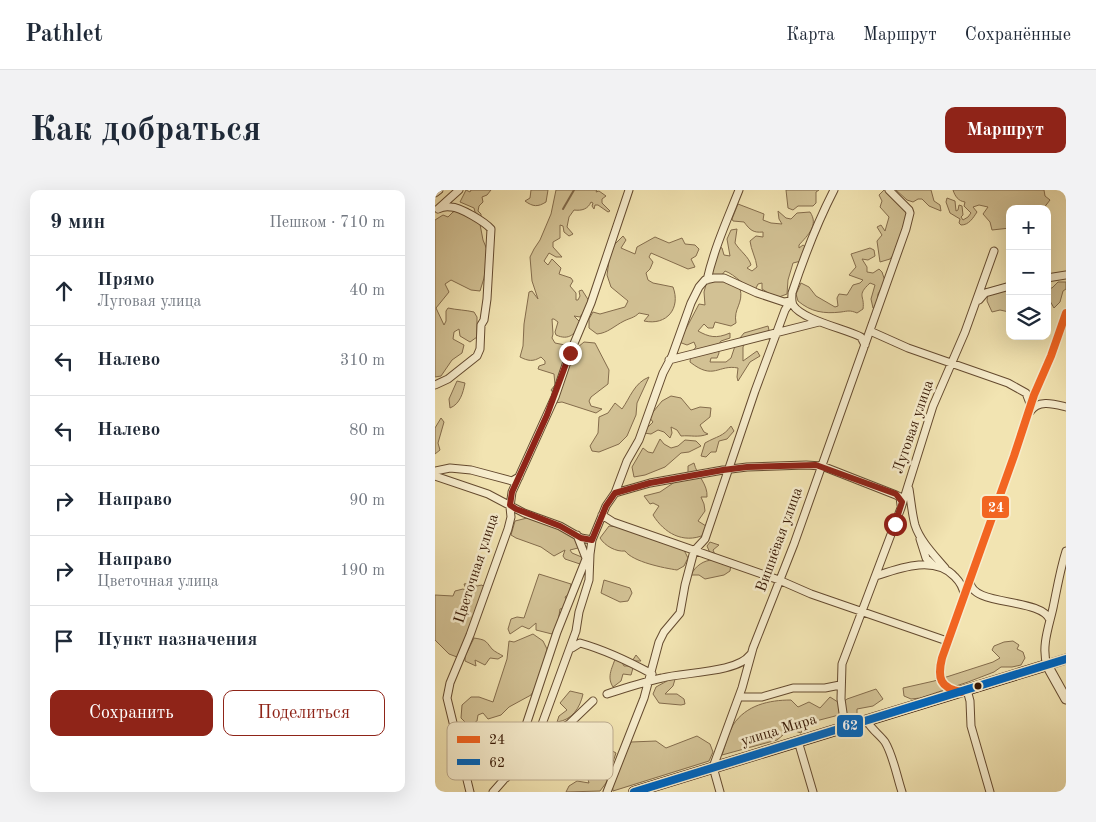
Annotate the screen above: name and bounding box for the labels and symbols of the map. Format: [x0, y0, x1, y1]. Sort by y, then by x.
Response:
route end [559, 342, 582, 365]
street label: Луговая улица [891, 378, 937, 476]
street label: Вишнёвая улица [754, 485, 806, 594]
line badge: 24 [981, 495, 1010, 519]
text: 24 [988, 501, 1004, 515]
street label: Цветочная улица [452, 512, 502, 626]
route start [884, 513, 907, 536]
unlabelled marker [973, 681, 983, 691]
street label: улица Мира [739, 712, 819, 750]
line badge: 62 [836, 714, 864, 738]
text: 62 [842, 719, 858, 733]
legend [447, 722, 613, 780]
text: 24 [489, 733, 505, 747]
text: 62 [489, 756, 505, 770]

